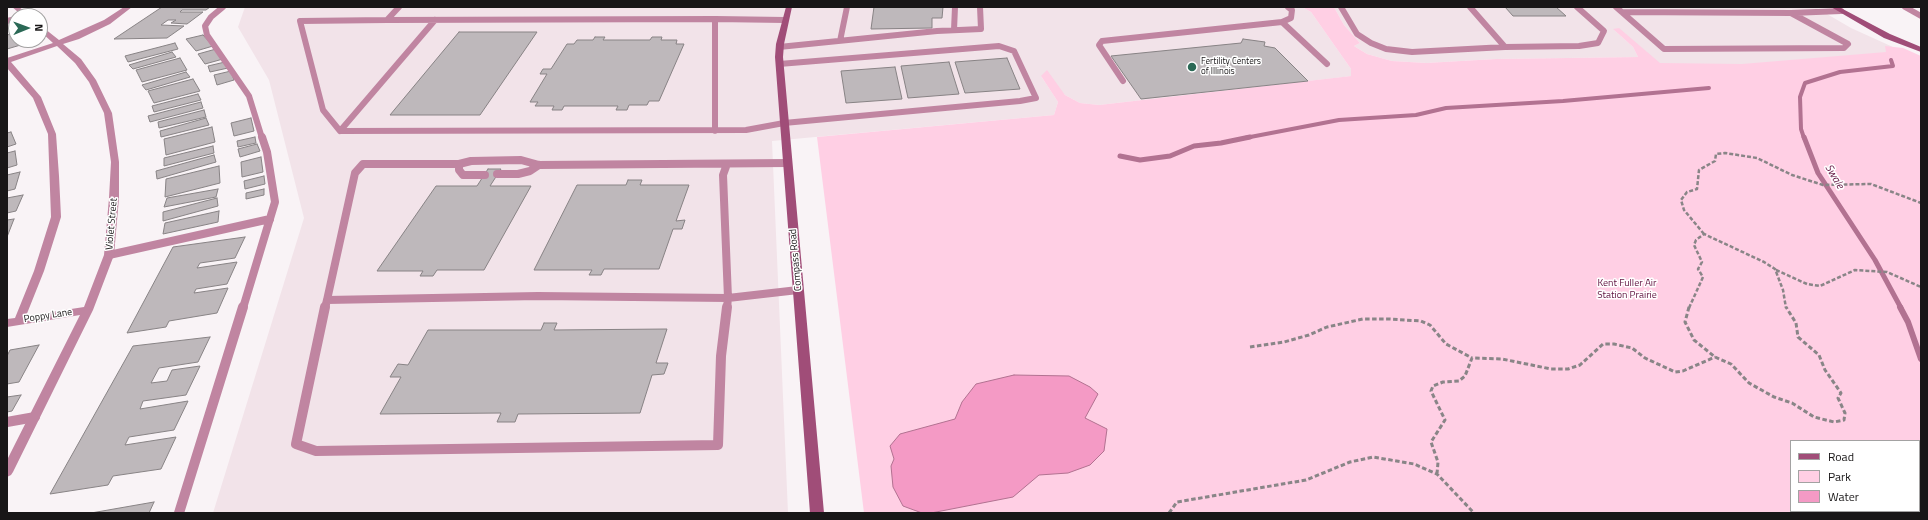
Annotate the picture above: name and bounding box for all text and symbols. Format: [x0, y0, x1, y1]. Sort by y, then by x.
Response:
north arrow [8, 8, 48, 48]
text: N [31, 24, 47, 32]
place label: Fertility Centers of Illinois [1201, 57, 1261, 78]
marker: Fertility Centers of Illinois [1186, 61, 1198, 73]
water label: Swale [1822, 162, 1846, 192]
street label: Violet Street [104, 198, 120, 250]
street label: Compass Road [787, 228, 805, 292]
park label: Kent Fuller Air Station Prairie [1597, 278, 1657, 302]
street label: Poppy Lane [23, 306, 73, 326]
legend [1790, 440, 1920, 512]
text: Road [1828, 447, 1854, 466]
text: Park [1828, 467, 1851, 486]
text: Water [1828, 487, 1859, 506]

